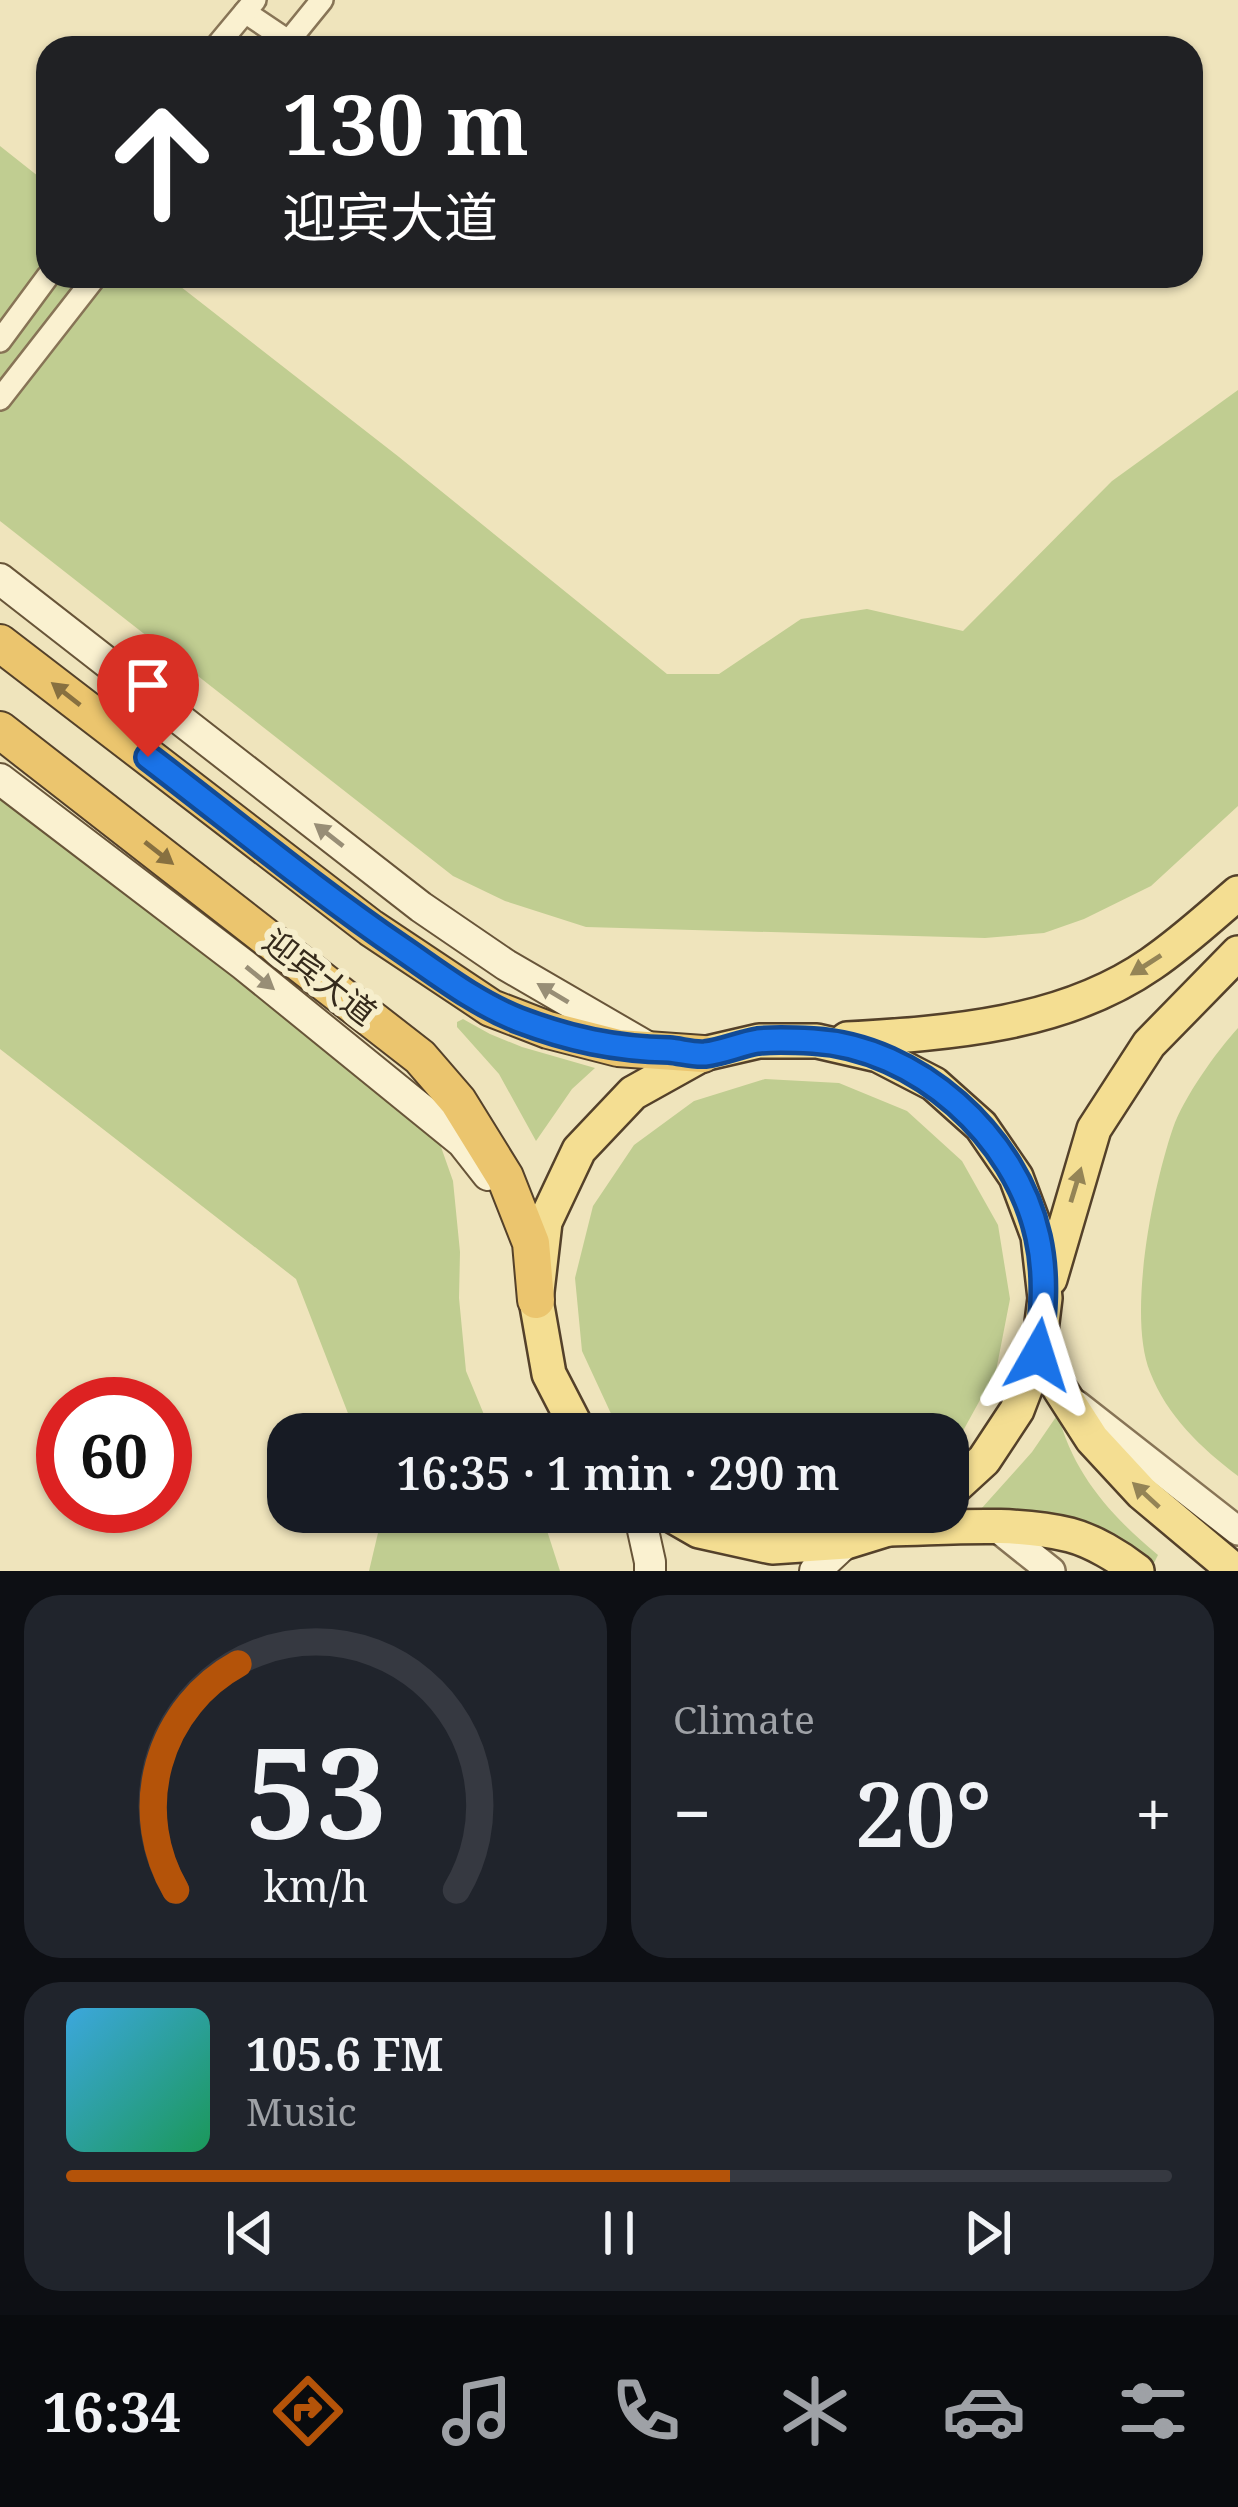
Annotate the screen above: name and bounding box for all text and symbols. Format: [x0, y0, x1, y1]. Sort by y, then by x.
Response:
text: 130 m [282, 65, 529, 180]
icon: ahead [84, 84, 240, 240]
text: 迎宾大道 [282, 179, 498, 253]
pin [97, 634, 199, 757]
icon: arrive [115, 652, 181, 718]
one-way arrow [51, 682, 82, 707]
one-way arrow [313, 823, 344, 848]
one-way arrow [144, 840, 175, 865]
street label: 迎宾大道 [254, 918, 386, 1035]
one-way arrow [1130, 954, 1163, 976]
one-way arrow [244, 965, 275, 990]
one-way arrow [536, 983, 570, 1004]
one-way arrow [1068, 1166, 1086, 1203]
position arrow [975, 1292, 1101, 1418]
speed limit sign: 60 [36, 1377, 192, 1533]
text: 16:35 · 1 min · 290 m [396, 1442, 840, 1503]
one-way arrow [1132, 1482, 1161, 1509]
text: Climate [673, 1692, 815, 1745]
text: 53 [245, 1706, 386, 1876]
text: 20° [854, 1751, 992, 1873]
text: − [673, 1767, 711, 1857]
text: + [1135, 1767, 1172, 1857]
text: km/h [263, 1855, 368, 1914]
text: 105.6 FM [246, 2023, 443, 2084]
text: Music [246, 2084, 357, 2137]
icon: previous [217, 2200, 283, 2266]
icon: pause [586, 2200, 652, 2266]
icon: next [955, 2200, 1021, 2266]
icon: directions [266, 2369, 350, 2453]
icon: music [435, 2369, 519, 2453]
icon: phone [604, 2369, 688, 2453]
icon: climate [773, 2369, 857, 2453]
icon: car [942, 2369, 1026, 2453]
icon: filters [1111, 2369, 1195, 2453]
text: 16:34 [43, 2374, 181, 2448]

